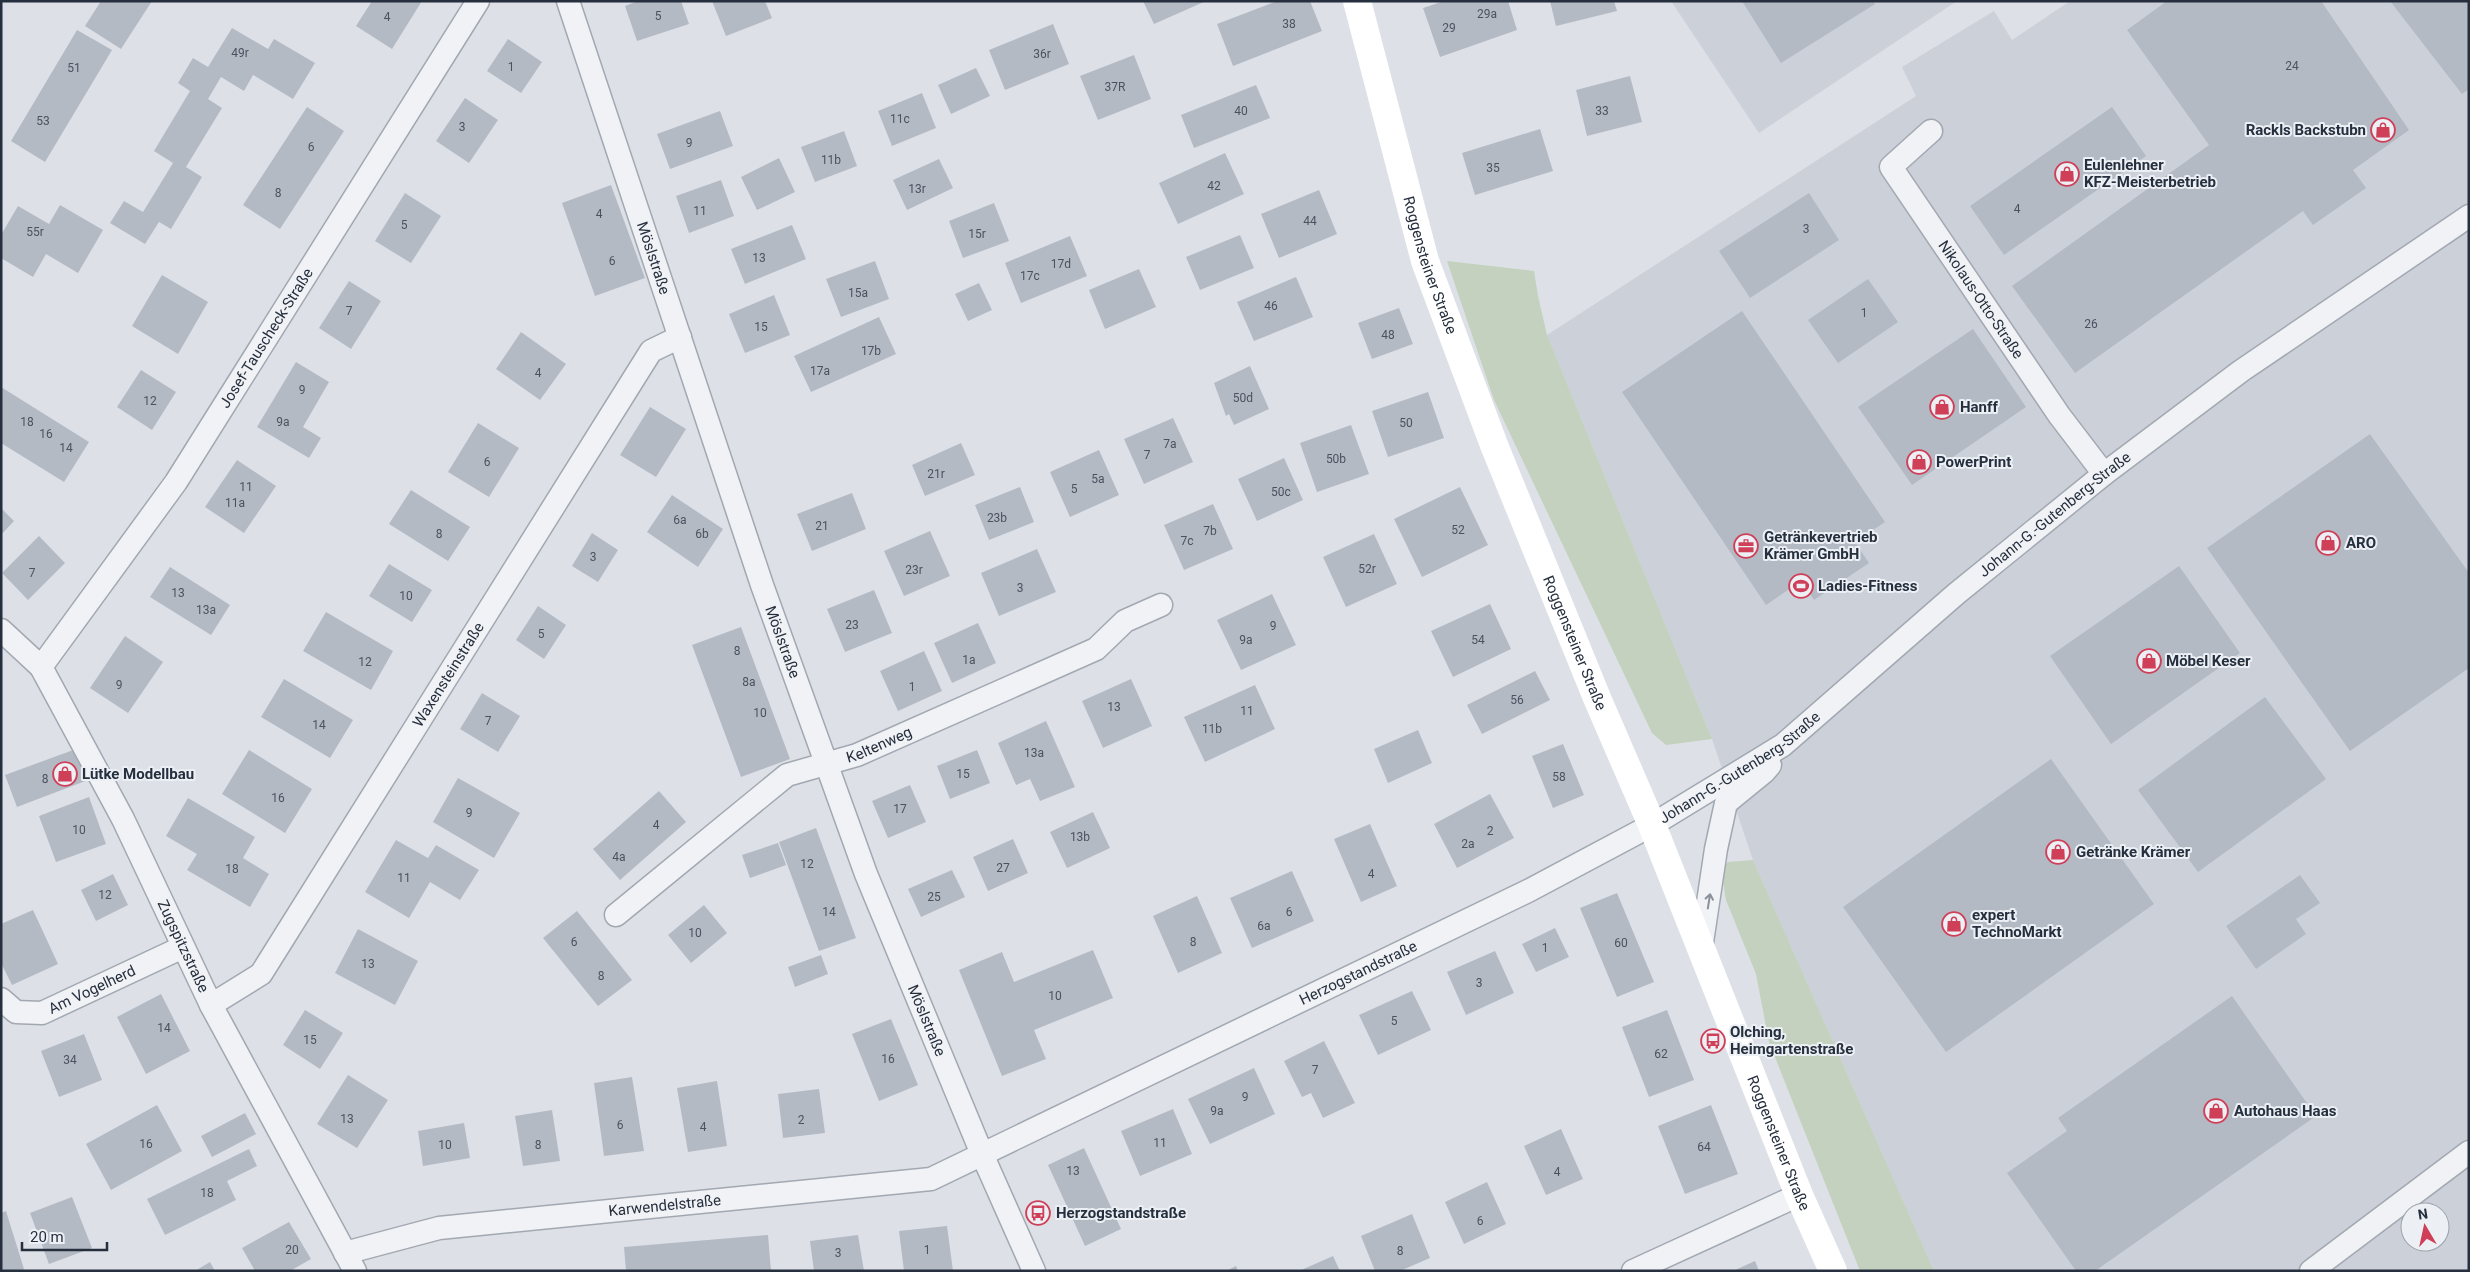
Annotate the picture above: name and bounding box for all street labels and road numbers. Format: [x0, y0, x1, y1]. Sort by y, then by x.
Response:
street label: Roggensteiner Straße [1399, 194, 1461, 337]
street label: Möslstraße [633, 219, 674, 297]
street label: Nikolaus-Otto-Straße [1934, 237, 2027, 362]
street label: Josef-Tauscheck-Straße [216, 265, 317, 411]
street label: Johann-G.-Gutenberg-Straße [1975, 448, 2134, 581]
street label: Roggensteiner Straße [1539, 573, 1610, 713]
street label: Möslstraße [761, 603, 804, 681]
street label: Waxensteinstraße [409, 619, 488, 730]
street label: Johann-G.-Gutenberg-Straße [1656, 708, 1824, 827]
street label: Keltenweg [844, 723, 915, 767]
street label: Zugspitzstraße [154, 897, 213, 995]
street label: Herzogstandstraße [1297, 937, 1420, 1009]
street label: Am Vogelherd [45, 962, 138, 1018]
street label: Möslstraße [904, 982, 949, 1059]
street label: Roggensteiner Straße [1743, 1073, 1814, 1213]
street label: Karwendelstraße [608, 1191, 722, 1220]

